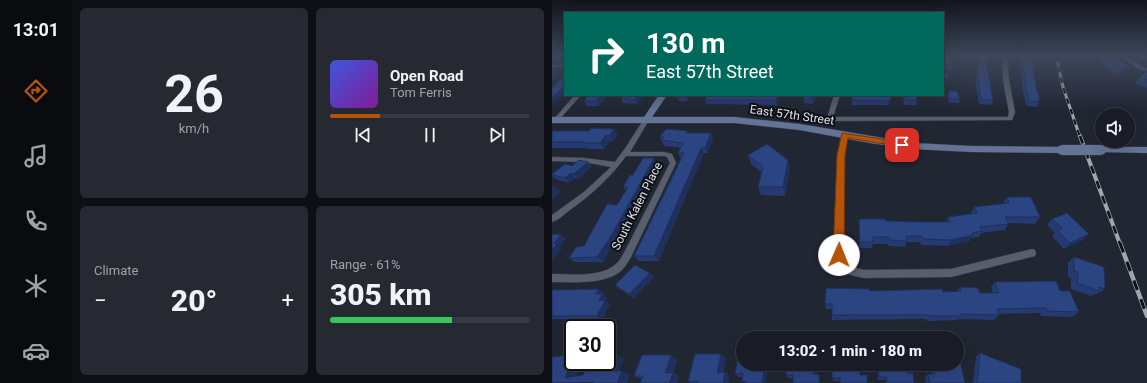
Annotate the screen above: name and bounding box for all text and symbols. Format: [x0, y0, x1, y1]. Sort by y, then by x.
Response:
text: 13:01 [13, 19, 59, 40]
text: 130 m [646, 27, 725, 60]
icon: right [580, 28, 632, 80]
text: East 57th Street [646, 61, 774, 82]
text: 26 [164, 64, 224, 125]
text: Open Road [390, 67, 464, 85]
icon: directions [22, 77, 50, 105]
text: Tom Ferris [390, 85, 452, 100]
street label: East 57th Street [749, 102, 835, 128]
map controls [1095, 108, 1135, 148]
button: sound [1095, 108, 1135, 148]
text: km/h [179, 121, 209, 136]
icon: previous [352, 124, 374, 146]
icon: pause [419, 124, 441, 146]
icon: next [486, 124, 508, 146]
pin [885, 128, 919, 162]
icon: arrive [891, 134, 913, 156]
icon: music [22, 142, 50, 170]
street label: South Kalen Place [609, 160, 665, 252]
icon: phone [22, 207, 50, 235]
position arrow [818, 234, 860, 276]
text: Range · 61% [330, 257, 400, 272]
text: Climate [94, 263, 138, 278]
icon: climate [22, 272, 50, 300]
text: 305 km [330, 277, 432, 312]
text: 20° [171, 283, 217, 318]
text: − [94, 288, 107, 313]
text: + [282, 288, 294, 313]
speed limit sign: 30 [564, 319, 616, 371]
icon: car [22, 337, 50, 365]
text: 13:02 · 1 min · 180 m [778, 342, 922, 360]

